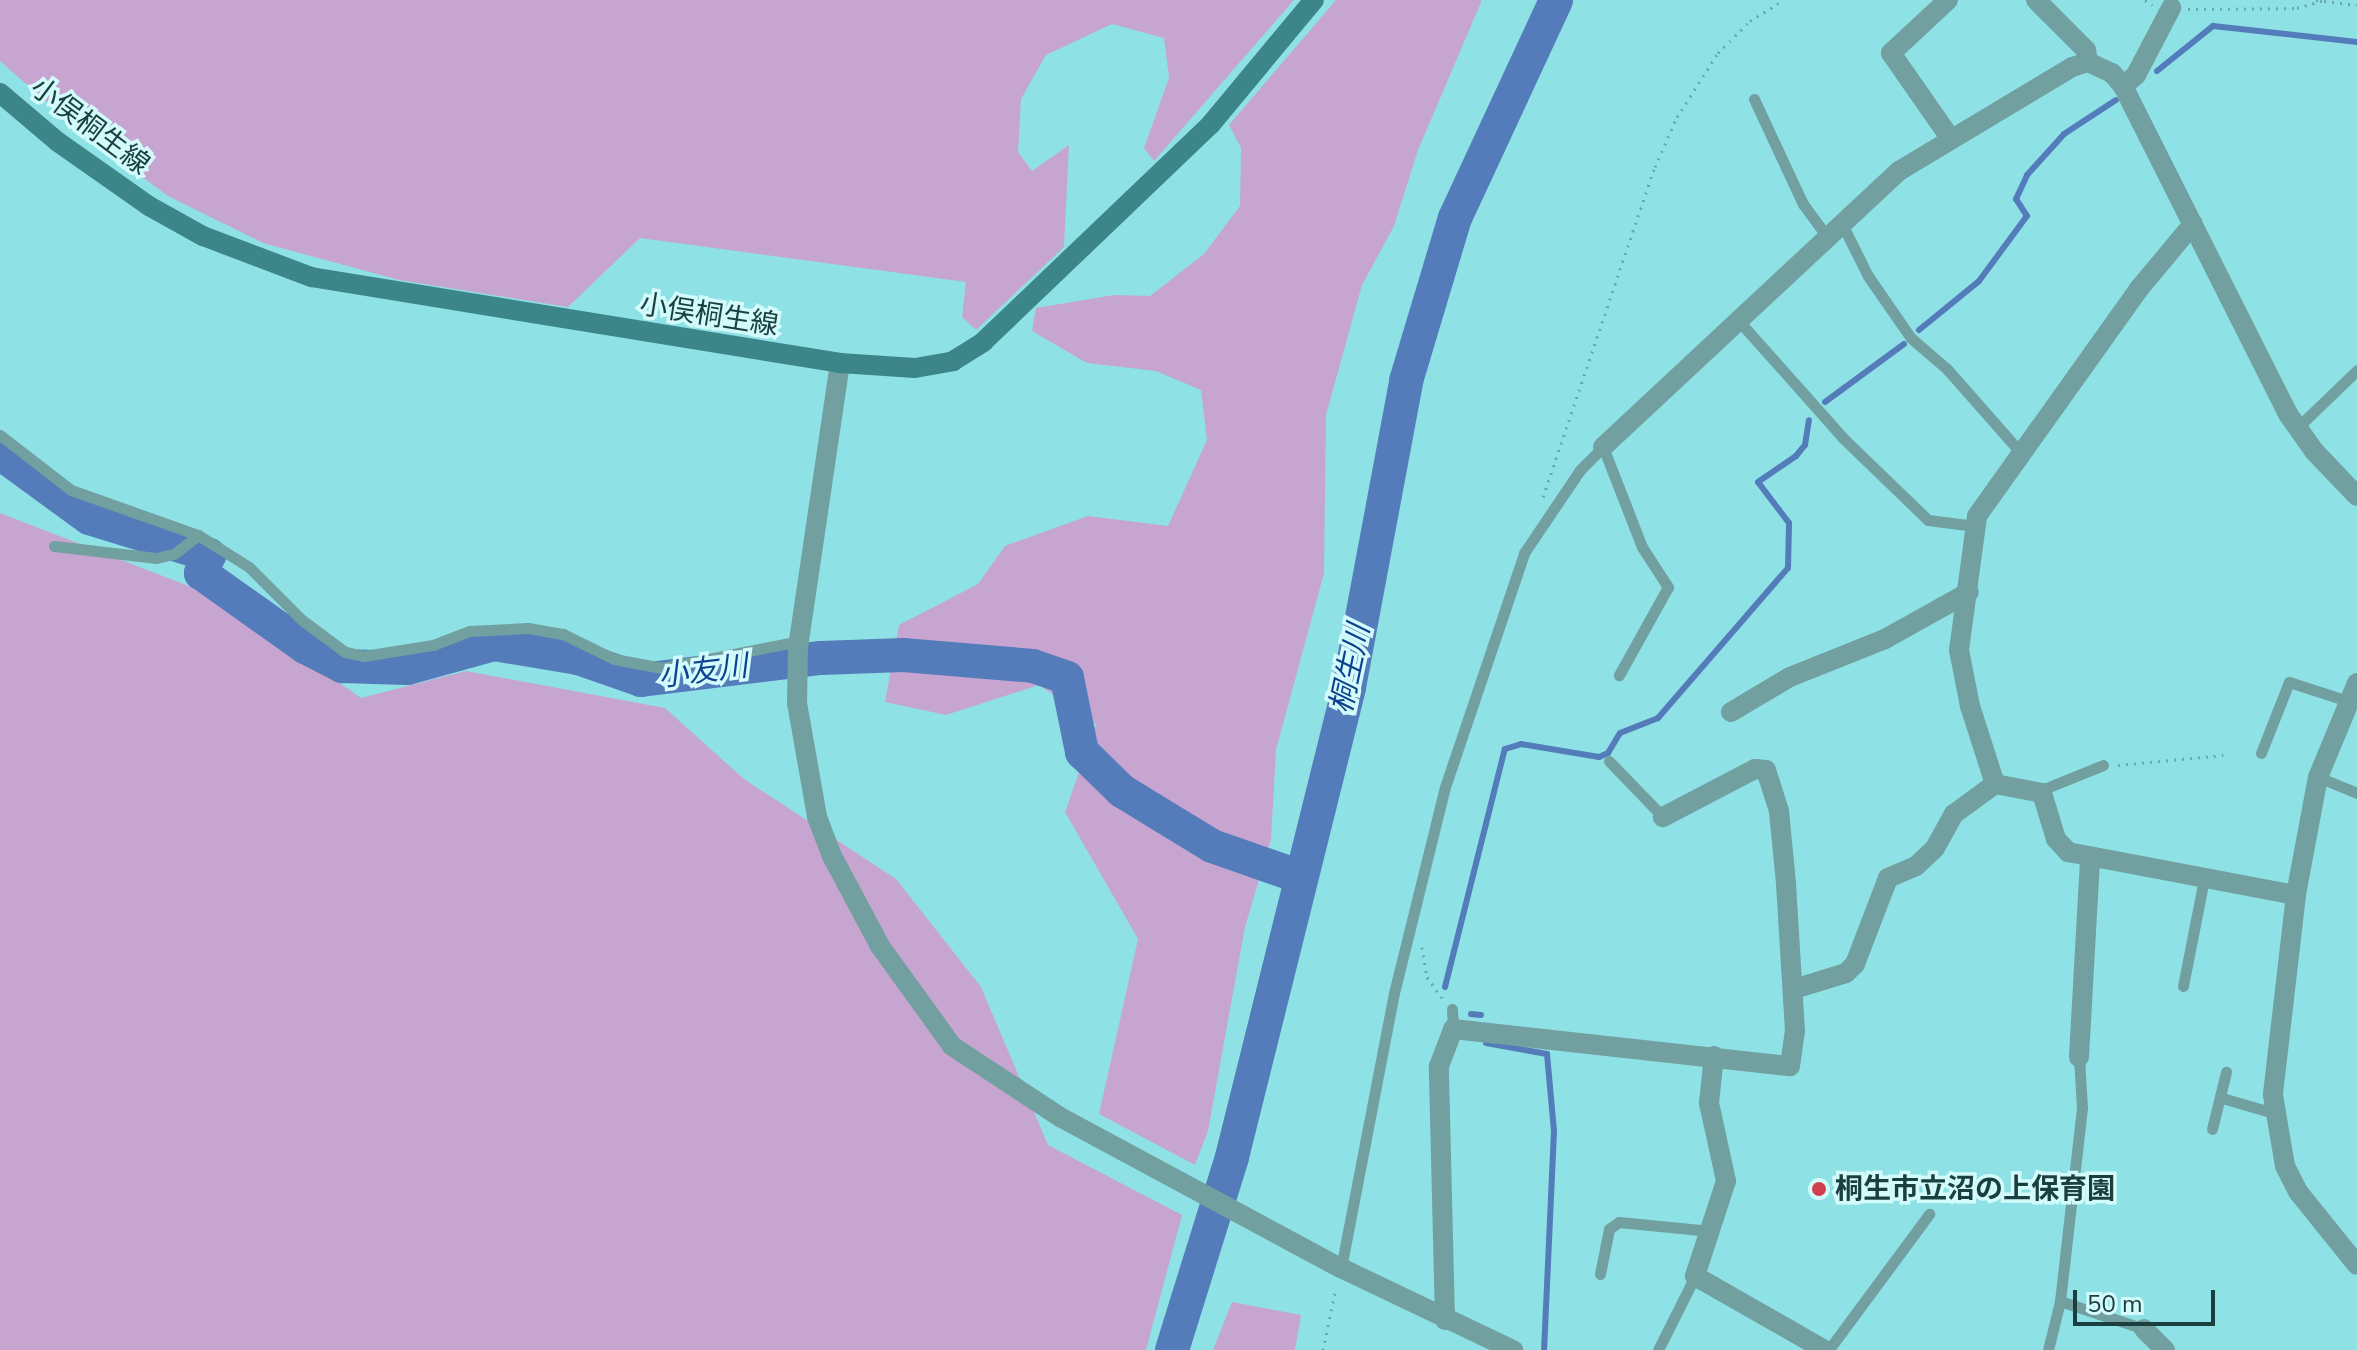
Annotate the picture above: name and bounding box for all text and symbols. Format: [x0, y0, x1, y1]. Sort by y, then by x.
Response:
street label: 小俣桐生線 [24, 70, 156, 182]
street label: 小俣桐生線 [637, 287, 781, 343]
water label: 桐生川 [1324, 621, 1378, 717]
water label: 小友川 [656, 649, 750, 695]
place label: 桐生市立沼の上保育園 [1835, 1172, 2115, 1206]
marker: 桐生市立沼の上保育園 [1810, 1180, 1828, 1198]
scale bar [2077, 1274, 2219, 1324]
text: 50 m [2087, 1288, 2143, 1320]

